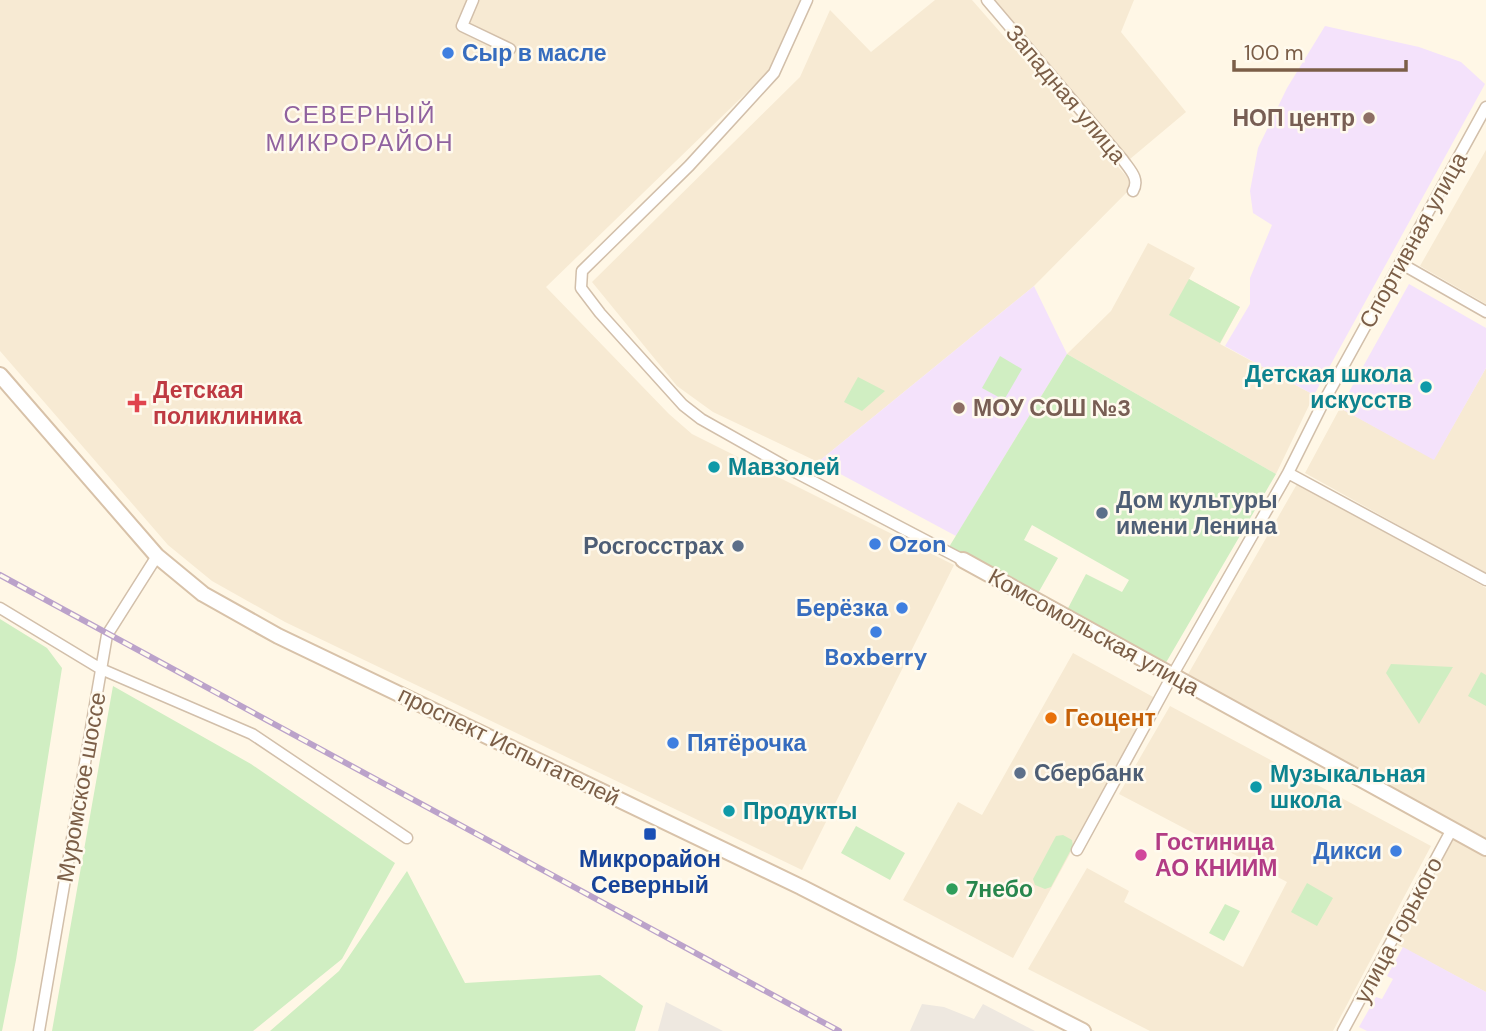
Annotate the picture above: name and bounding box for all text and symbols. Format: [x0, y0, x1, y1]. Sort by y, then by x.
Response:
street label: Западная улица [999, 18, 1133, 170]
scale bar [1234, 28, 1406, 72]
place label: Сыр в масле [462, 38, 607, 68]
text: 100 m [1244, 39, 1304, 67]
marker: Сыр в масле [440, 45, 456, 61]
district label: СЕВЕРНЫЙ МИКРОРАЙОН [265, 99, 455, 158]
place label: НОП центр [1232, 103, 1355, 133]
marker: НОП центр [1361, 110, 1377, 126]
street label: Спортивная улица [1352, 146, 1474, 333]
place label: Детская школа искусств [1245, 359, 1412, 415]
place label: Детская поликлиника [153, 375, 302, 431]
marker: Детская школа искусств [1418, 379, 1434, 395]
marker: Детская поликлиника [127, 393, 147, 413]
place label: МОУ СОШ №3 [973, 393, 1131, 423]
marker: МОУ СОШ №3 [951, 400, 967, 416]
place label: Мавзолей [728, 452, 840, 482]
marker: Мавзолей [706, 459, 722, 475]
place label: Дом культуры имени Ленина [1116, 485, 1278, 541]
marker: Дом культуры имени Ленина [1094, 505, 1110, 521]
place label: Ozon [889, 529, 947, 559]
place label: Росгосстрах [583, 531, 724, 561]
marker: Ozon [867, 536, 883, 552]
marker: Росгосстрах [730, 538, 746, 554]
street label: Комсомольская улица [983, 561, 1205, 703]
place label: Берёзка [796, 593, 888, 623]
marker: Берёзка [894, 600, 910, 616]
marker: Boxberry [868, 624, 884, 640]
place label: Boxberry [825, 642, 928, 672]
street label: проспект Испытателей [393, 679, 625, 813]
street label: Муромское шоссе [50, 690, 112, 884]
place label: Геоцент [1065, 703, 1156, 733]
marker: Геоцент [1043, 710, 1059, 726]
place label: Пятёрочка [687, 728, 806, 758]
marker: Пятёрочка [665, 735, 681, 751]
place label: Сбербанк [1034, 758, 1144, 788]
place label: Музыкальная школа [1270, 759, 1426, 815]
marker: Сбербанк [1012, 765, 1028, 781]
marker: Музыкальная школа [1248, 779, 1264, 795]
place label: Продукты [743, 796, 857, 826]
marker: Продукты [721, 803, 737, 819]
marker: Микрорайон Северный [642, 826, 658, 842]
place label: Гостиница АО КНИИМ [1155, 827, 1277, 883]
place label: Дикси [1313, 836, 1382, 866]
marker: Дикси [1388, 843, 1404, 859]
place label: Микрорайон Северный [579, 844, 721, 900]
marker: Гостиница АО КНИИМ [1133, 847, 1149, 863]
street label: улица Горького [1347, 852, 1449, 1008]
place label: 7небо [966, 874, 1033, 904]
marker: 7небо [944, 881, 960, 897]

